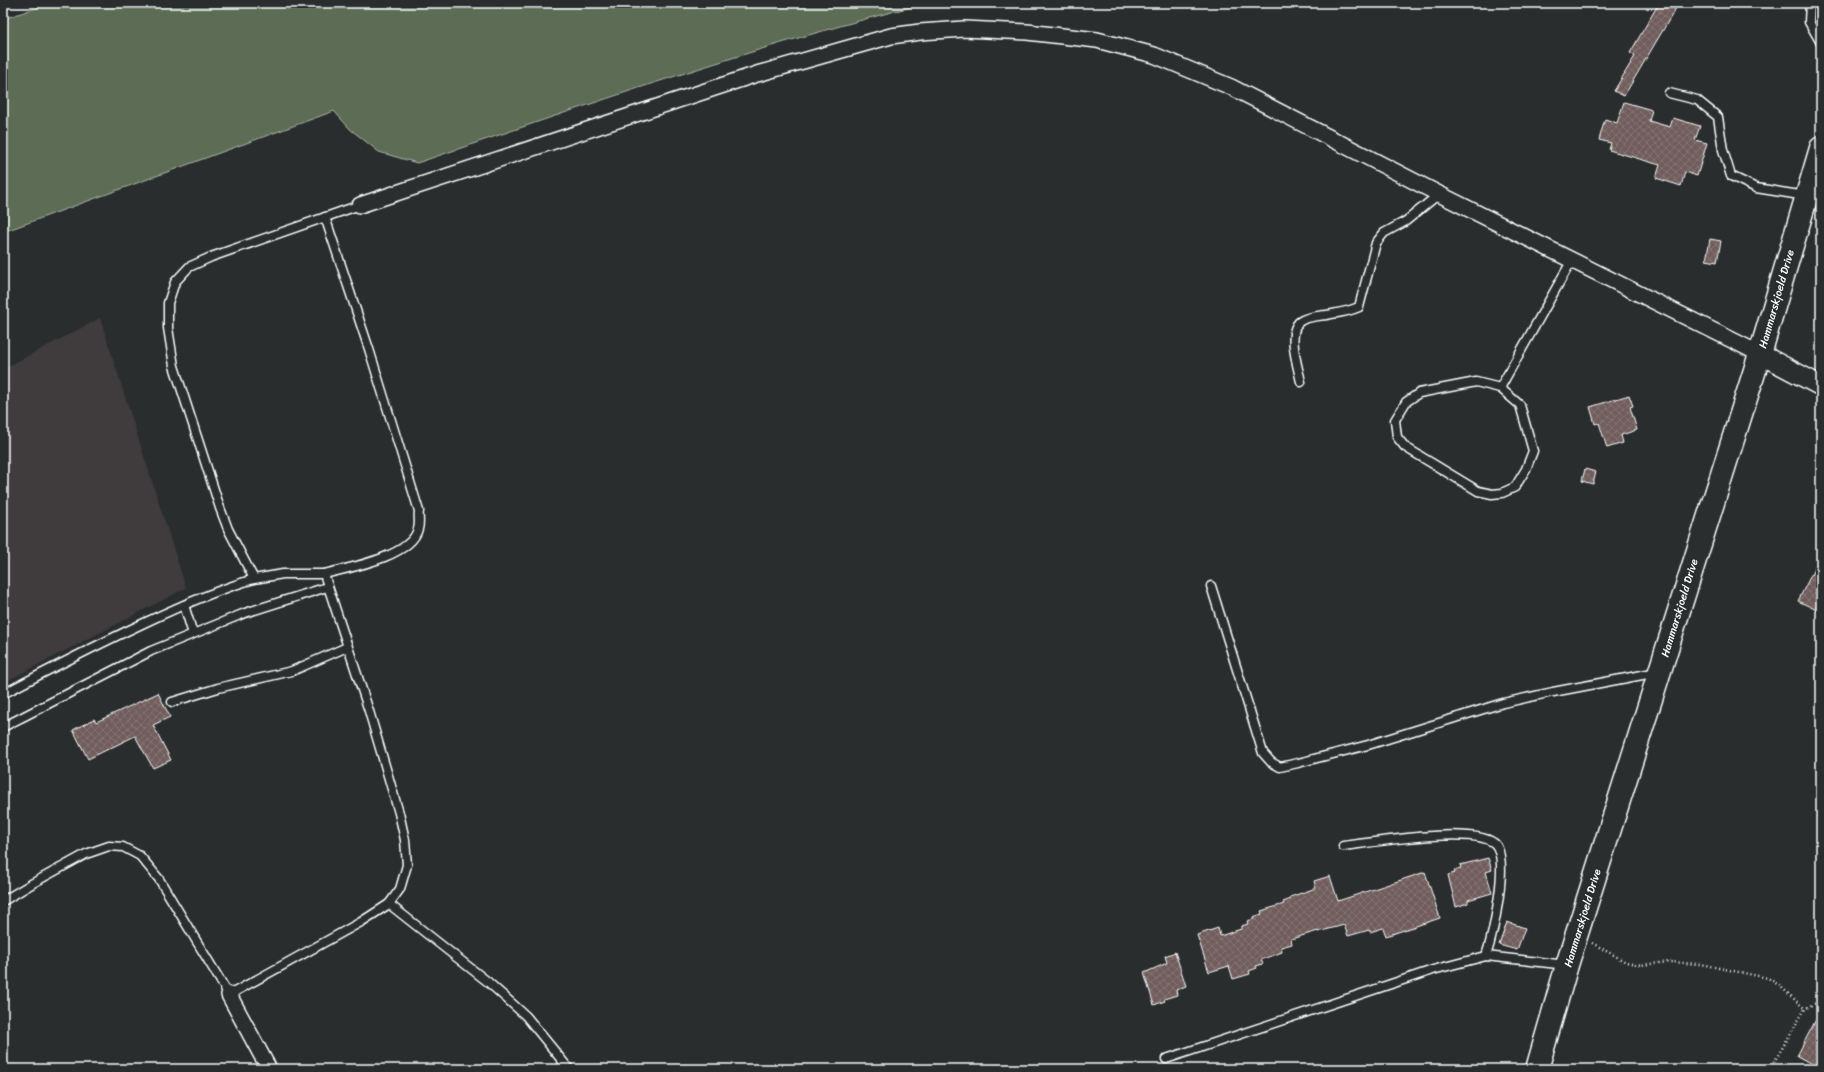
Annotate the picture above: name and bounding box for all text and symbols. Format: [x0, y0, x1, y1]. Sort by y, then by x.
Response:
street label: Hammarskjoeld Drive [1753, 247, 1800, 351]
street label: Hammarskjoeld Drive [1656, 556, 1704, 660]
street label: Hammarskjoeld Drive [1559, 866, 1607, 970]

